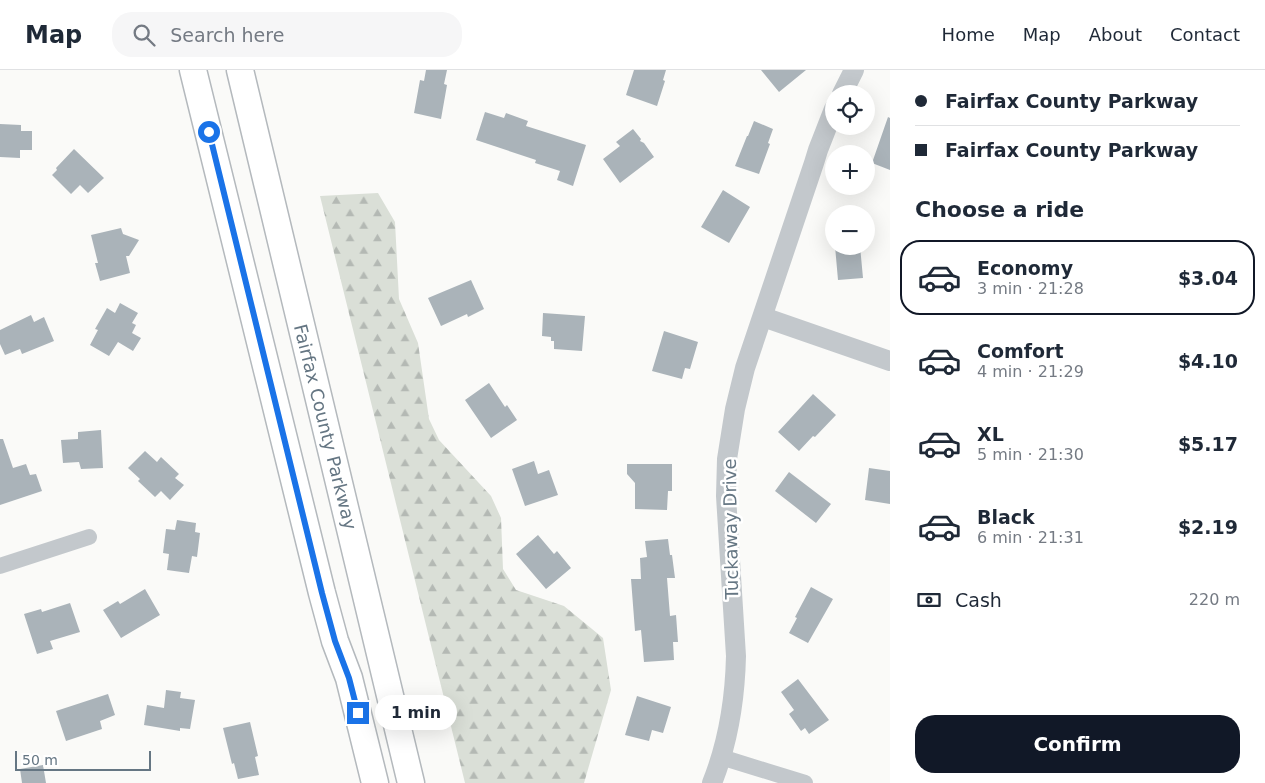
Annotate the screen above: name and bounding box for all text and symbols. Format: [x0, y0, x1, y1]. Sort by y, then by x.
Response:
search box [112, 12, 462, 57]
text: Map [25, 21, 82, 49]
icon: search [130, 21, 158, 49]
text: Search here [170, 24, 284, 46]
text: Home [942, 24, 995, 45]
text: Map [1023, 24, 1061, 45]
text: About [1089, 24, 1142, 45]
text: Contact [1170, 24, 1240, 45]
map controls [825, 85, 875, 255]
button: locate [825, 85, 875, 135]
text: Fairfax County Parkway [945, 90, 1198, 112]
route start [198, 121, 220, 143]
text: Fairfax County Parkway [945, 139, 1198, 161]
button: + [825, 145, 875, 195]
text: Choose a ride [915, 197, 1084, 222]
button: − [825, 205, 875, 255]
icon: car [917, 255, 962, 300]
text: Economy [977, 257, 1073, 279]
text: $3.04 [1178, 267, 1238, 289]
text: 3 min · 21:28 [977, 279, 1084, 298]
street label: Fairfax County Parkway [290, 322, 361, 532]
icon: car [917, 338, 962, 383]
text: Comfort [977, 340, 1064, 362]
text: $4.10 [1178, 350, 1238, 372]
text: 4 min · 21:29 [977, 362, 1084, 381]
icon: car [917, 421, 962, 466]
text: XL [977, 423, 1004, 445]
text: $5.17 [1178, 433, 1238, 455]
text: 5 min · 21:30 [977, 445, 1084, 464]
street label: Tuckaway Drive [719, 458, 742, 601]
icon: car [917, 504, 962, 549]
text: Black [977, 506, 1035, 528]
text: $2.19 [1178, 516, 1238, 538]
text: 6 min · 21:31 [977, 528, 1084, 547]
icon: cash [915, 586, 943, 614]
text: Cash [955, 589, 1002, 611]
text: 220 m [1189, 590, 1240, 609]
callout: 1 min [376, 696, 458, 730]
route end [347, 702, 369, 724]
text: 1 min [391, 703, 441, 722]
button: Confirm [915, 715, 1240, 773]
scale bar [15, 748, 151, 771]
text: 50 m [22, 752, 58, 768]

